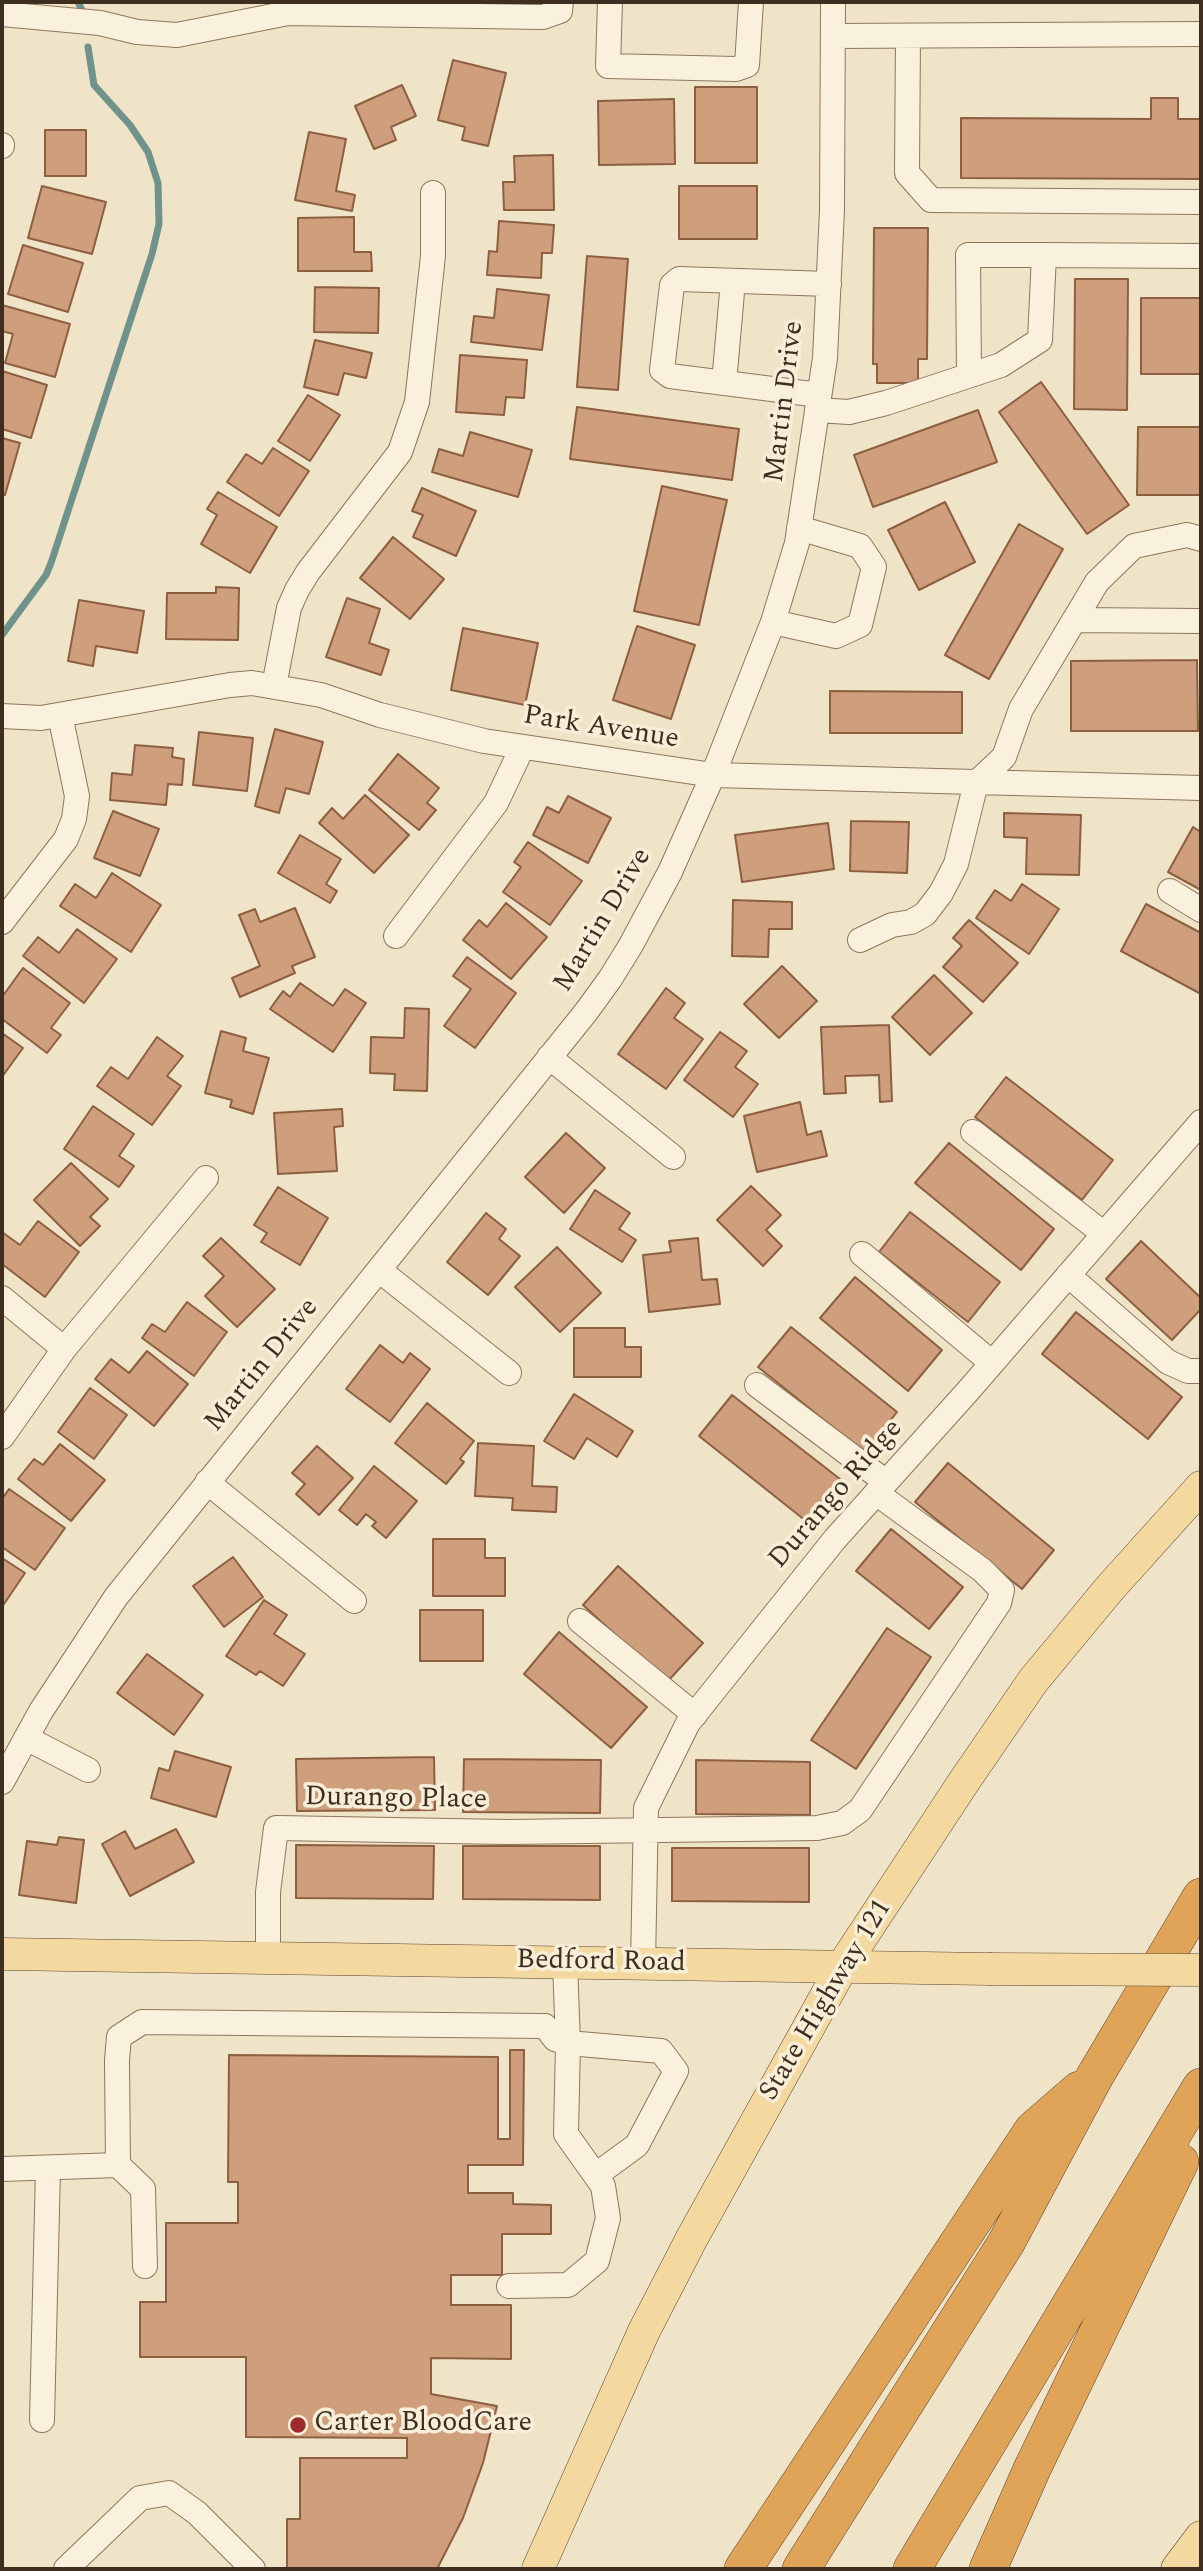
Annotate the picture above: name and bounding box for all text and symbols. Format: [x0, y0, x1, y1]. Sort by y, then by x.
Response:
street label: Martin Drive [759, 319, 813, 485]
street label: Park Avenue [521, 700, 681, 758]
street label: Martin Drive [548, 843, 660, 999]
street label: Martin Drive [199, 1292, 327, 1440]
street label: Durango Ridge [763, 1413, 911, 1577]
street label: Durango Place [304, 1782, 488, 1818]
street label: State Highway 121 [754, 1894, 900, 2108]
street label: Bedford Road [516, 1945, 686, 1981]
place label: Carter BloodCare [314, 2408, 532, 2442]
marker: Carter BloodCare [288, 2415, 308, 2435]

